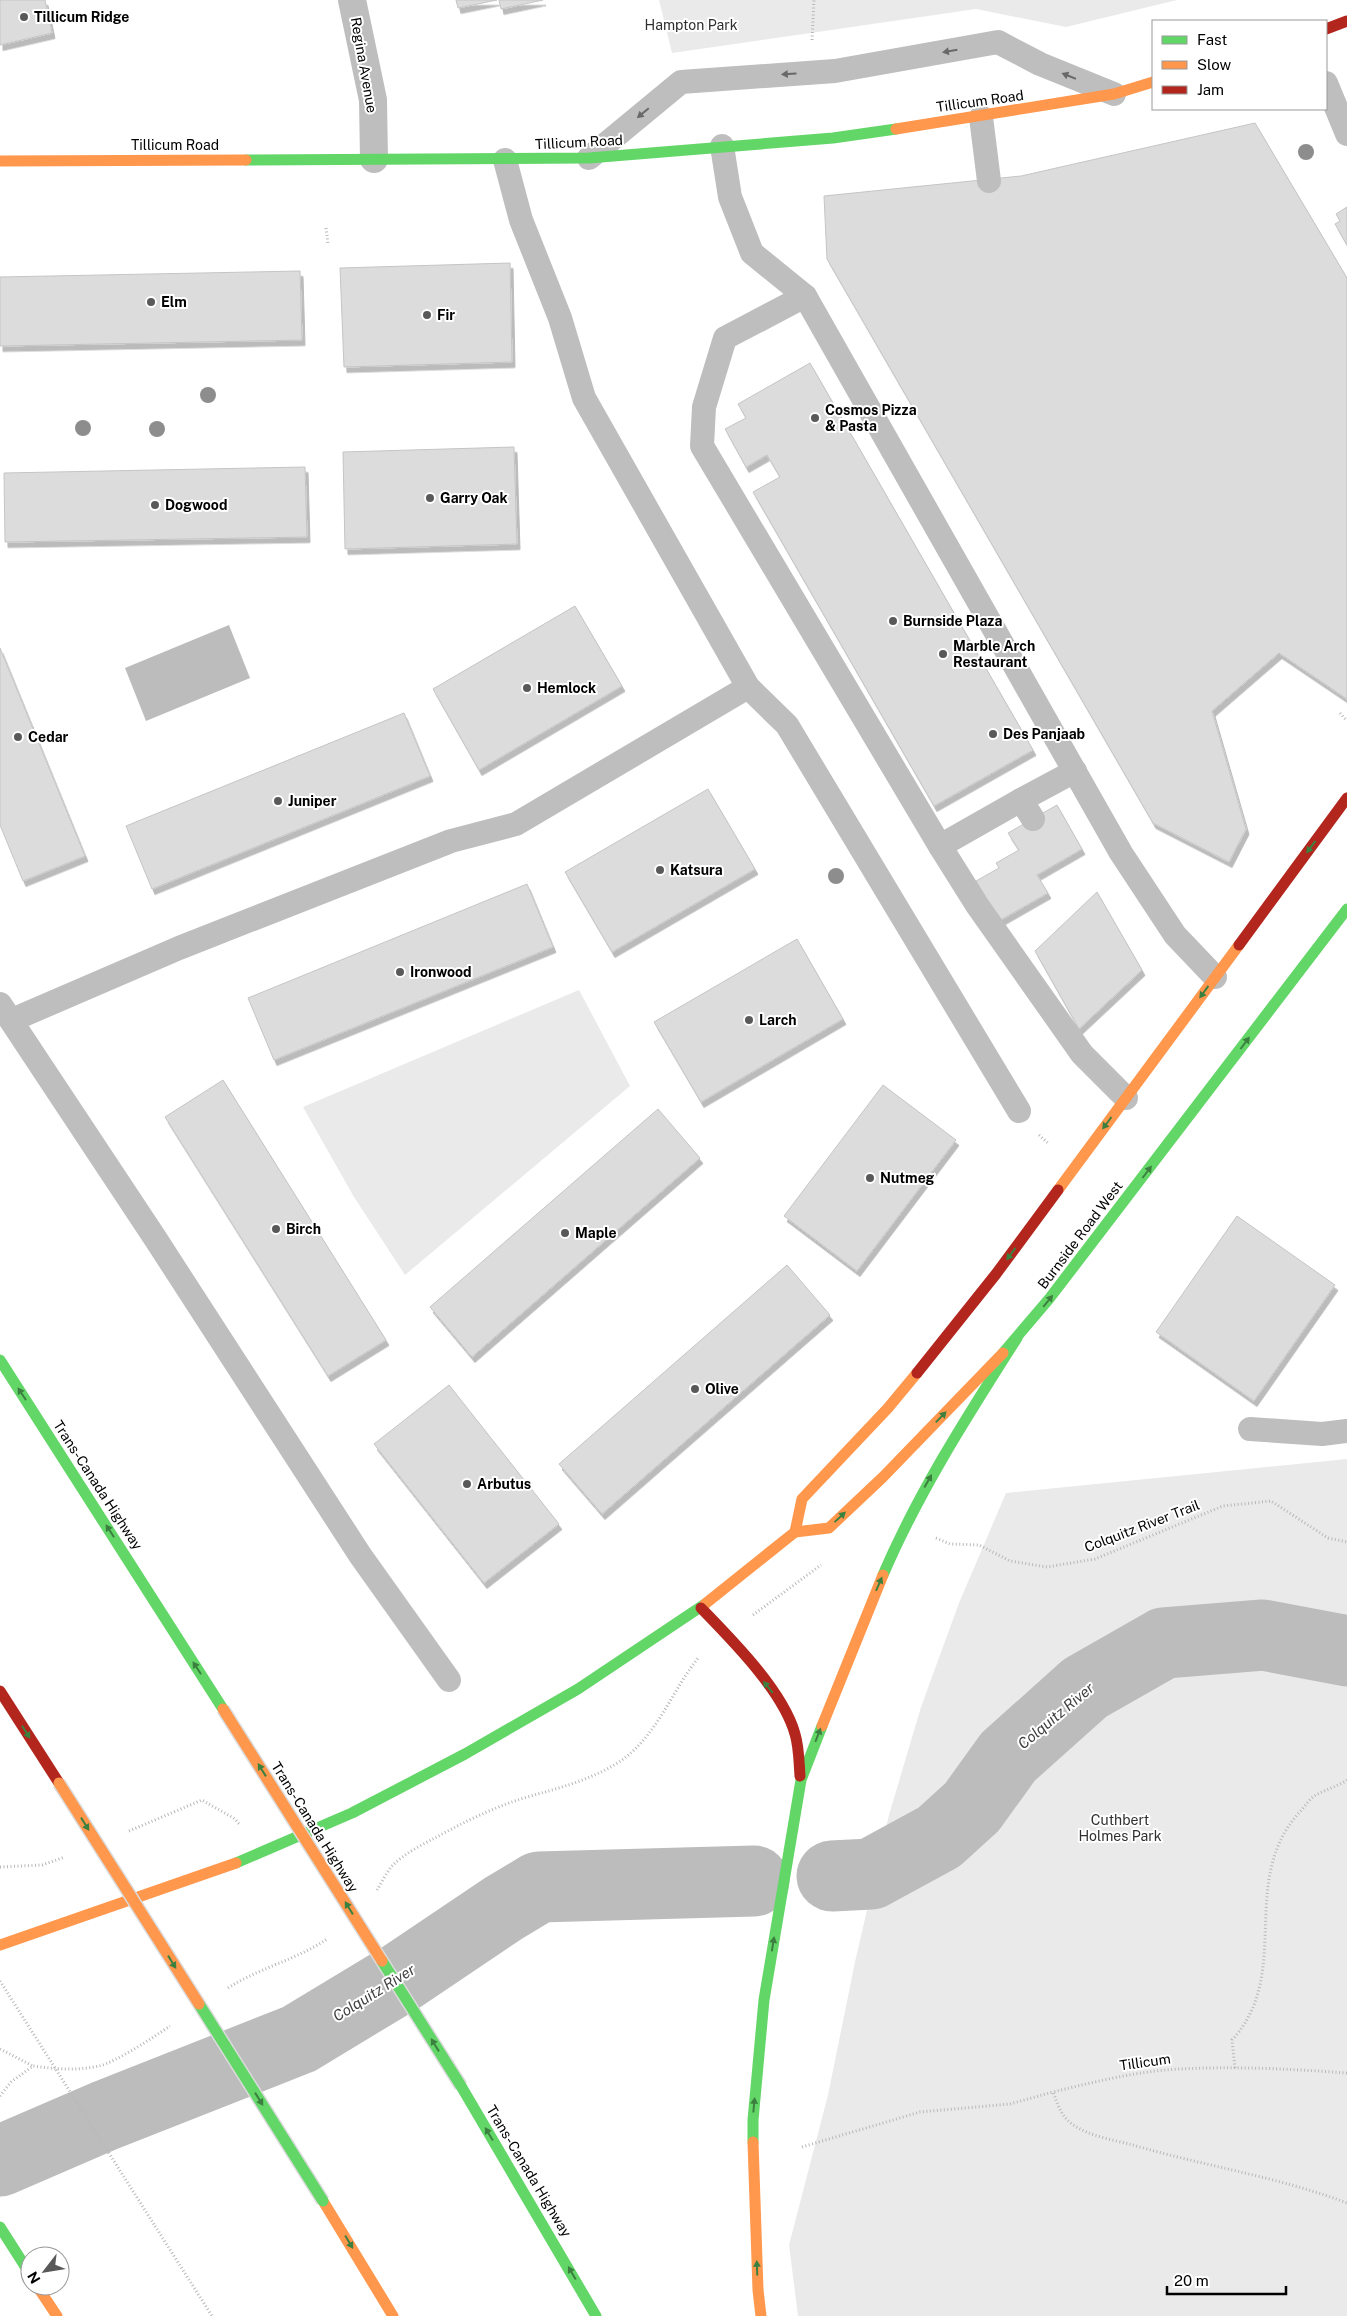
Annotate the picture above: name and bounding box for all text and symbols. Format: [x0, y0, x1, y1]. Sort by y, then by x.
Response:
place label: Tillicum Ridge [34, 9, 129, 25]
marker: Tillicum Ridge [18, 11, 30, 23]
street label: Regina Avenue [348, 16, 380, 114]
park label: Hampton Park [644, 17, 738, 33]
legend [1152, 20, 1327, 110]
text: Fast [1197, 31, 1227, 48]
one-way arrow [941, 47, 957, 55]
text: Slow [1197, 56, 1232, 73]
one-way arrow [781, 71, 797, 79]
one-way arrow [1061, 71, 1076, 79]
text: Jam [1197, 81, 1224, 98]
street label: Tillicum Road [935, 87, 1025, 115]
one-way arrow [637, 108, 650, 119]
street label: Tillicum Road [535, 132, 623, 152]
street label: Tillicum Road [131, 137, 219, 153]
place label: Elm [161, 294, 187, 310]
marker: Elm [145, 296, 157, 308]
place label: Fir [437, 307, 455, 323]
marker: Fir [421, 309, 433, 321]
place label: Cosmos Pizza & Pasta [825, 402, 917, 434]
marker: Cosmos Pizza & Pasta [809, 412, 821, 424]
place label: Garry Oak [440, 490, 508, 506]
marker: Garry Oak [424, 492, 436, 504]
place label: Dogwood [165, 497, 227, 513]
marker: Dogwood [149, 499, 161, 511]
place label: Burnside Plaza [903, 613, 1002, 629]
marker: Burnside Plaza [887, 615, 899, 627]
place label: Marble Arch Restaurant [953, 638, 1035, 670]
marker: Marble Arch Restaurant [937, 648, 949, 660]
place label: Hemlock [537, 680, 596, 696]
marker: Hemlock [521, 682, 533, 694]
place label: Des Panjaab [1003, 726, 1085, 742]
marker: Des Panjaab [987, 728, 999, 740]
place label: Cedar [28, 729, 69, 745]
marker: Cedar [12, 731, 24, 743]
place label: Juniper [288, 793, 337, 809]
marker: Juniper [272, 795, 284, 807]
one-way arrow [1306, 840, 1316, 854]
place label: Katsura [670, 862, 723, 878]
marker: Katsura [654, 864, 666, 876]
place label: Ironwood [410, 964, 472, 980]
marker: Ironwood [394, 966, 406, 978]
one-way arrow [1199, 985, 1209, 999]
place label: Larch [759, 1012, 797, 1028]
marker: Larch [743, 1014, 755, 1026]
one-way arrow [1240, 1037, 1251, 1050]
one-way arrow [1102, 1116, 1113, 1129]
one-way arrow [1141, 1166, 1152, 1179]
place label: Nutmeg [880, 1170, 935, 1186]
marker: Nutmeg [864, 1172, 876, 1184]
street label: Burnside Road West [1034, 1178, 1126, 1292]
place label: Birch [286, 1221, 321, 1237]
marker: Birch [270, 1223, 282, 1235]
place label: Maple [575, 1225, 617, 1241]
marker: Maple [559, 1227, 571, 1239]
one-way arrow [1006, 1247, 1016, 1261]
one-way arrow [1042, 1295, 1053, 1308]
place label: Olive [705, 1381, 739, 1397]
marker: Olive [689, 1383, 701, 1395]
one-way arrow [17, 1388, 27, 1401]
one-way arrow [935, 1411, 947, 1423]
street label: Trans-Canada Highway [50, 1417, 146, 1553]
one-way arrow [924, 1474, 932, 1489]
place label: Arbutus [477, 1476, 531, 1492]
marker: Arbutus [461, 1478, 473, 1490]
street label: Colquitz River Trail [1082, 1497, 1202, 1555]
one-way arrow [833, 1511, 845, 1523]
one-way arrow [105, 1525, 114, 1538]
one-way arrow [875, 1577, 883, 1591]
one-way arrow [192, 1662, 202, 1675]
water label: Colquitz River [1014, 1679, 1097, 1752]
one-way arrow [763, 1681, 774, 1694]
one-way arrow [21, 1725, 31, 1738]
one-way arrow [814, 1727, 822, 1742]
street label: Trans-Canada Highway [268, 1759, 362, 1896]
one-way arrow [257, 1764, 267, 1777]
park label: Cuthbert Holmes Park [1078, 1812, 1162, 1844]
one-way arrow [80, 1818, 90, 1831]
one-way arrow [344, 1901, 353, 1914]
one-way arrow [769, 1935, 777, 1951]
one-way arrow [167, 1955, 177, 1968]
water label: Colquitz River [330, 1960, 418, 2025]
one-way arrow [431, 2039, 440, 2052]
street label: Tillicum [1118, 2050, 1172, 2074]
one-way arrow [254, 2092, 264, 2105]
one-way arrow [750, 2097, 758, 2113]
street label: Trans-Canada Highway [483, 2102, 575, 2240]
one-way arrow [485, 2127, 494, 2140]
one-way arrow [344, 2236, 353, 2249]
north arrow [20, 2246, 70, 2296]
one-way arrow [752, 2259, 760, 2275]
scale bar [1167, 2264, 1286, 2296]
one-way arrow [568, 2267, 577, 2280]
text: N [24, 2269, 44, 2287]
text: 20 m [1174, 2272, 1209, 2289]

